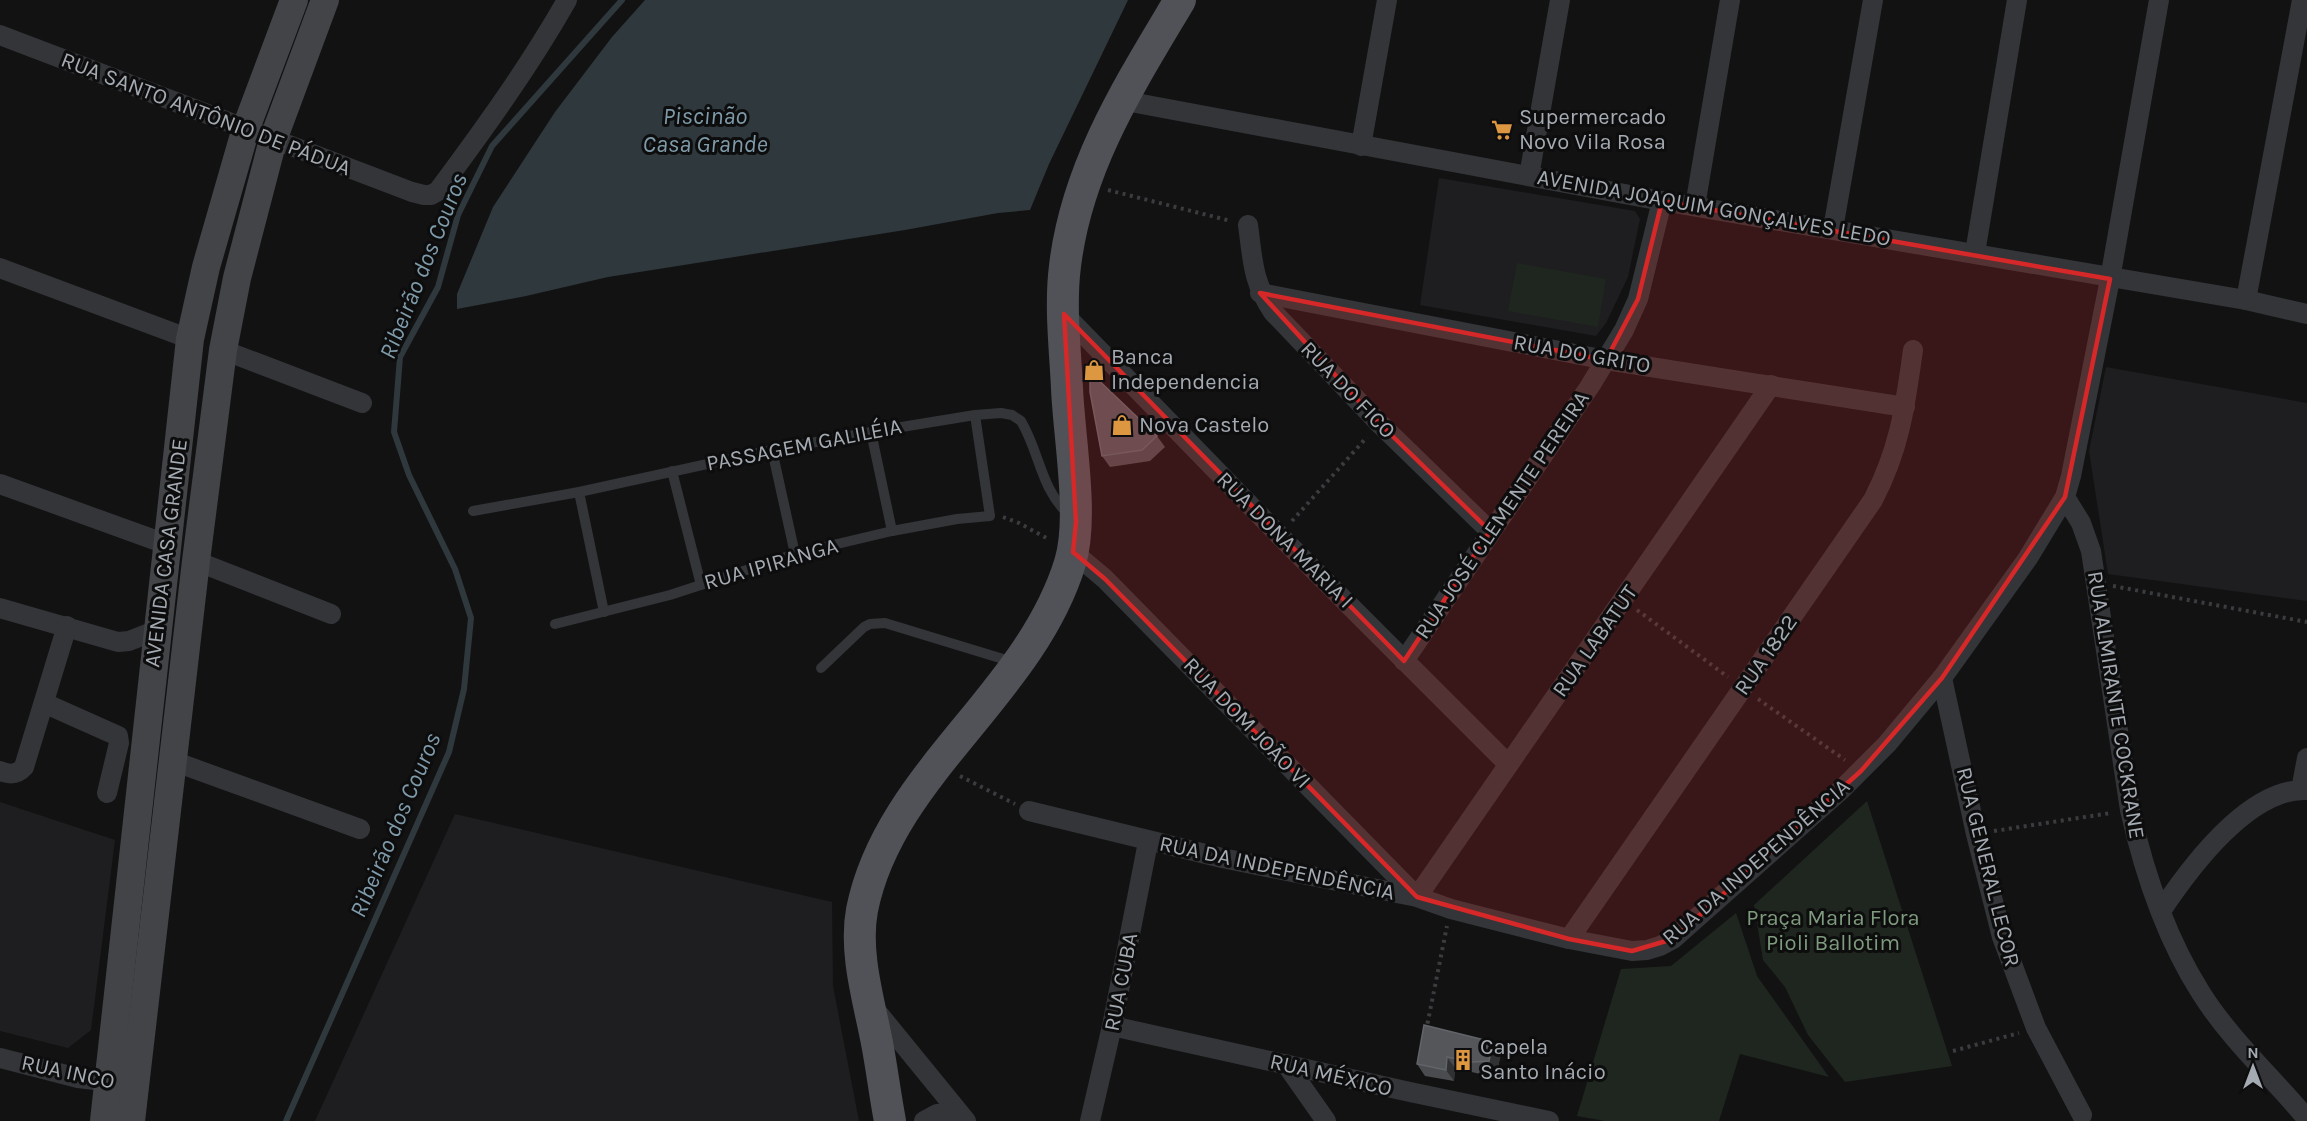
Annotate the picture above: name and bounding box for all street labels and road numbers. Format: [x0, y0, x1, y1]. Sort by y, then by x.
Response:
street label: RUA SANTO ANTÔNIO DE PÁDUA [57, 46, 355, 181]
street label: AVENIDA JOAQUIM GONÇALVES LEDO [1535, 164, 1893, 252]
street label: RUA DO GRITO [1511, 329, 1653, 379]
street label: RUA DO FICO [1295, 336, 1401, 444]
street label: RUA JOSÉ CLEMENTE PEREIRA [1408, 385, 1595, 644]
street label: PASSAGEM GALILÉIA [704, 412, 904, 477]
street label: AVENIDA CASA GRANDE [139, 437, 193, 669]
street label: RUA DONA MARIA I [1211, 466, 1359, 614]
street label: RUA IPIRANGA [701, 532, 841, 596]
street label: RUA ALMIRANTE COCKRANE [2082, 569, 2150, 841]
street label: RUA LABATUT [1547, 580, 1643, 702]
street label: RUA 1822 [1729, 610, 1803, 700]
street label: RUA DOM JOÃO VI [1178, 652, 1316, 794]
street label: RUA GENERAL LECOR [1951, 764, 2025, 970]
street label: RUA DA INDEPENDÊNCIA [1657, 773, 1855, 951]
street label: RUA DA INDEPENDÊNCIA [1157, 830, 1397, 906]
street label: RUA CUBA [1099, 930, 1143, 1034]
street label: RUA MÉXICO [1267, 1047, 1395, 1102]
street label: RUA INCO [19, 1049, 117, 1095]

